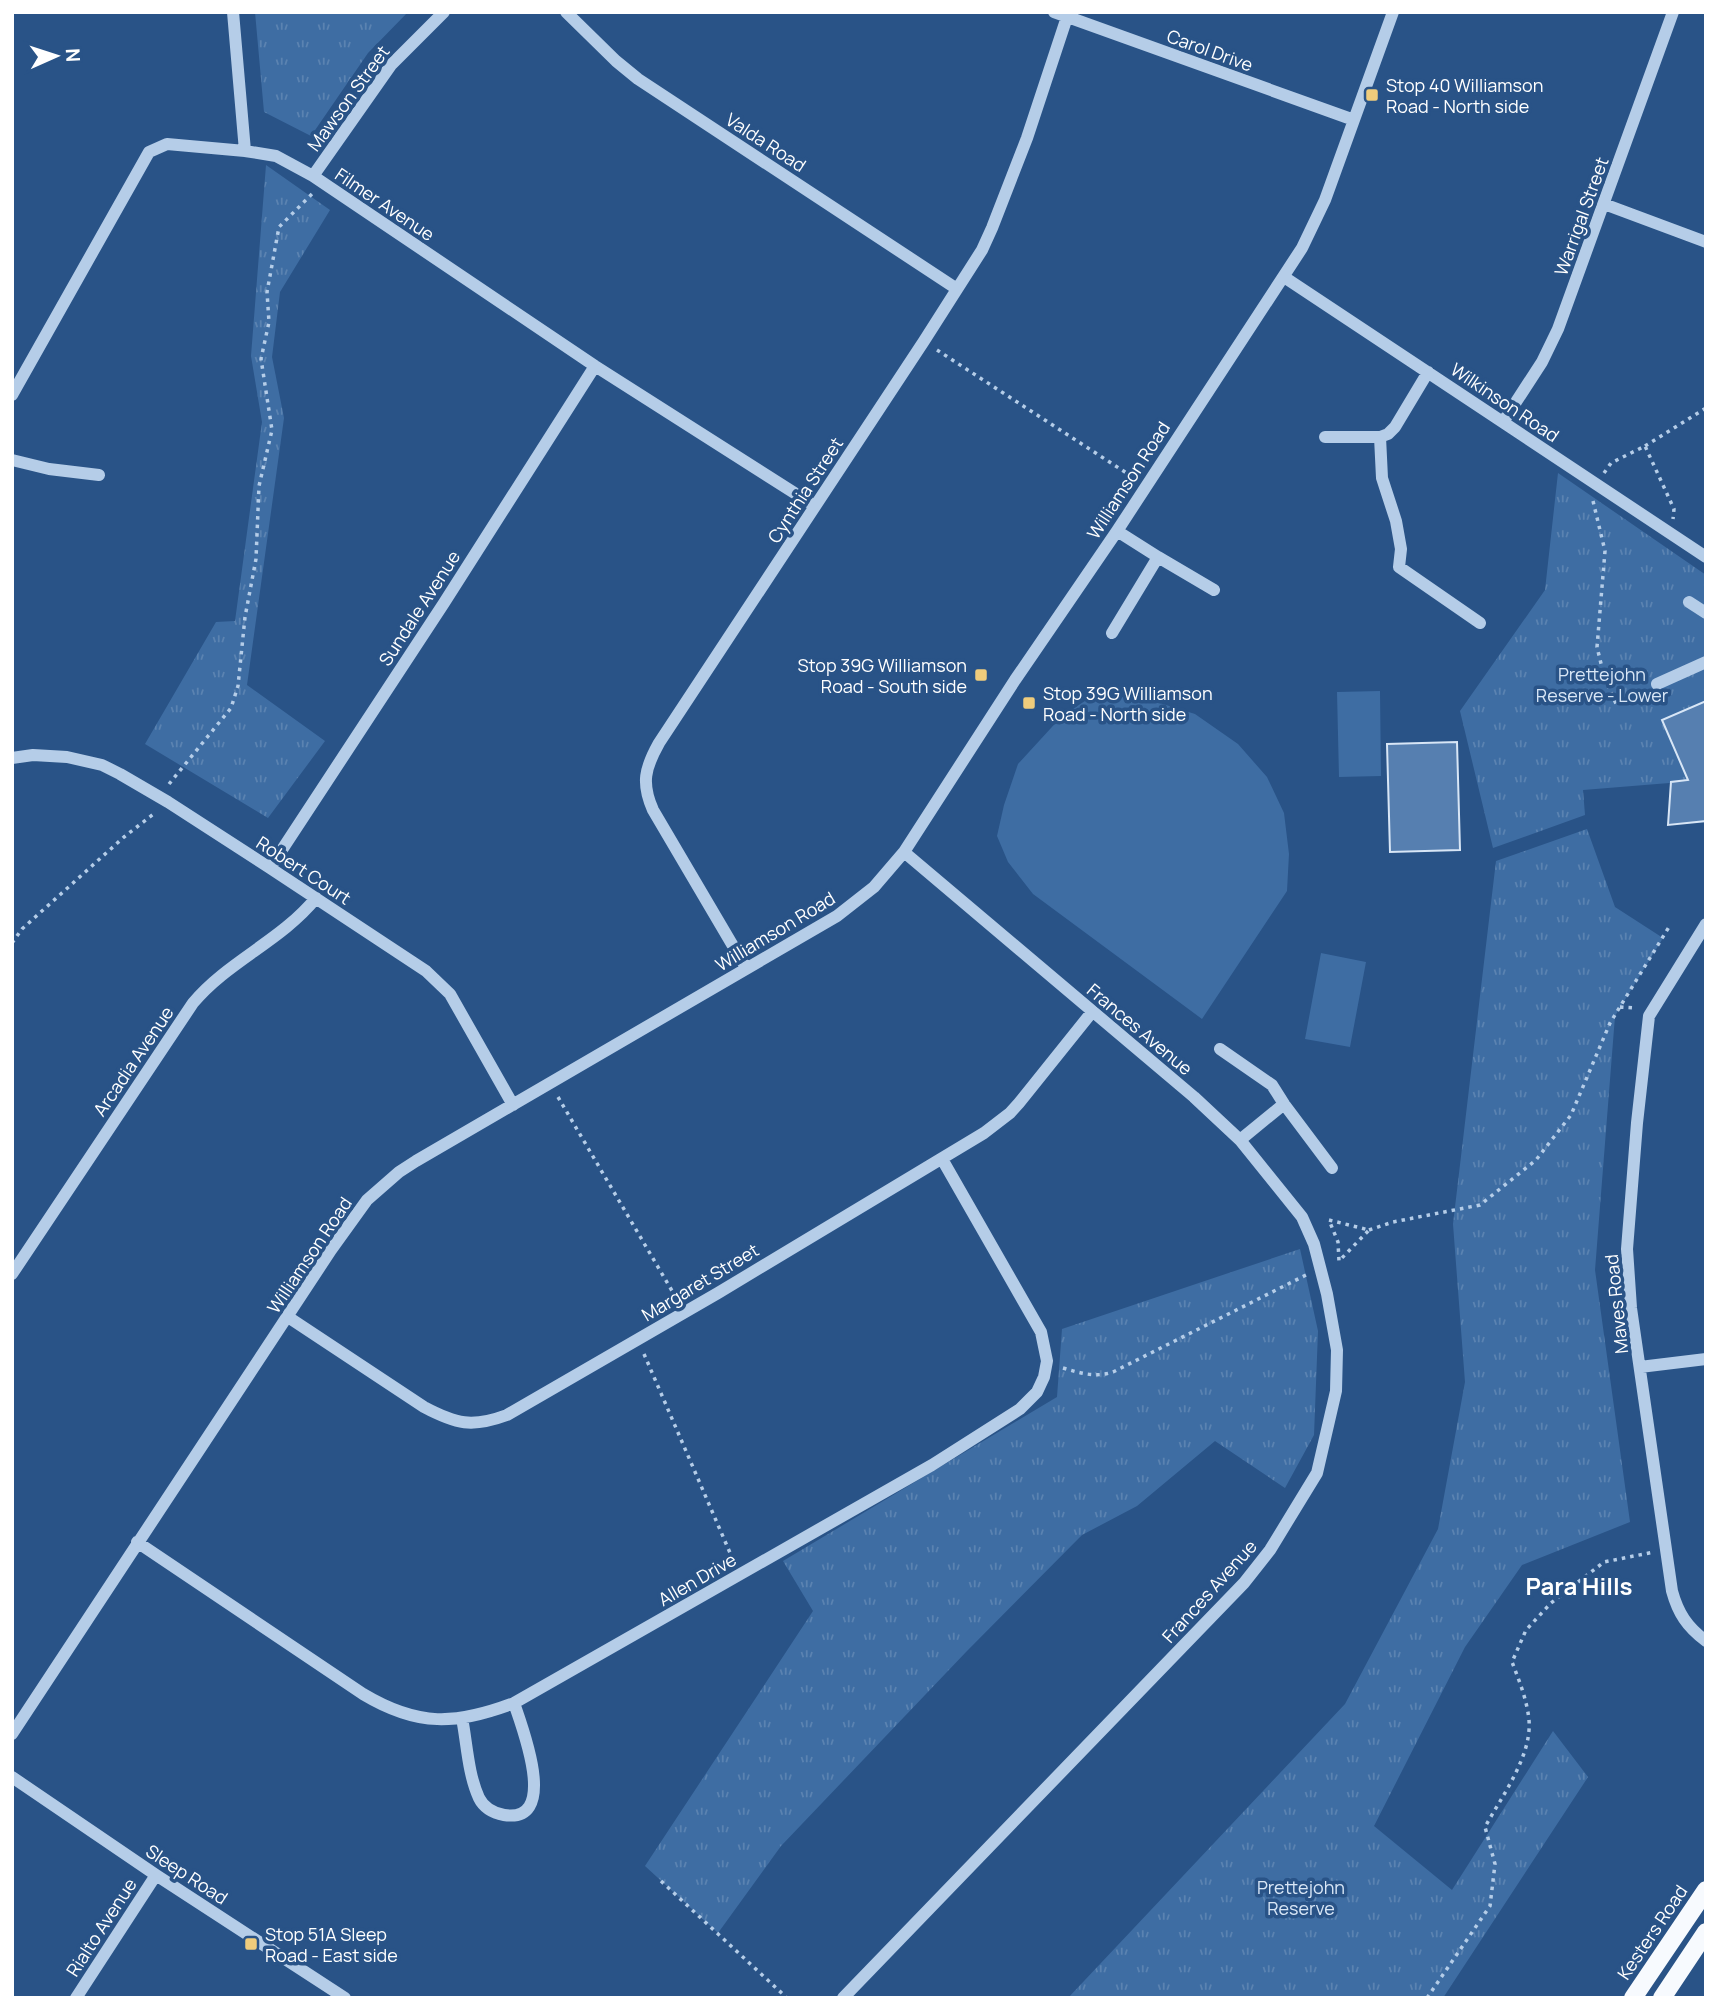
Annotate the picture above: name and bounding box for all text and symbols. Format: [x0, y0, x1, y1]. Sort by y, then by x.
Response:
north arrow [21, 21, 91, 91]
street label: Carol Drive [1164, 23, 1256, 77]
street label: Mawson Street [301, 40, 395, 156]
text: N [60, 48, 86, 63]
place label: Stop 40 Williamson Road - North side [1386, 73, 1543, 118]
marker: Stop 40 Williamson Road - North side [1364, 87, 1380, 103]
street label: Valda Road [721, 107, 811, 177]
street label: Warrigal Street [1548, 153, 1614, 279]
street label: Filmer Avenue [331, 162, 439, 246]
street label: Wilkinson Road [1446, 357, 1564, 447]
street label: Williamson Road [1081, 417, 1175, 543]
street label: Cynthia Street [762, 432, 848, 548]
street label: Sundale Avenue [373, 546, 465, 670]
place label: Stop 39G Williamson Road - South side [797, 653, 967, 698]
park label: Prettejohn Reserve - Lower [1536, 662, 1669, 707]
marker: Stop 39G Williamson Road - South side [973, 667, 989, 683]
place label: Stop 39G Williamson Road - North side [1043, 681, 1213, 726]
marker: Stop 39G Williamson Road - North side [1021, 695, 1037, 711]
street label: Robert Court [252, 830, 356, 910]
street label: Williamson Road [711, 886, 839, 976]
street label: Frances Avenue [1082, 978, 1198, 1080]
street label: Arcadia Avenue [87, 1001, 179, 1121]
street label: Williamson Road [261, 1192, 357, 1318]
street label: Margaret Street [637, 1238, 763, 1326]
street label: Maves Road [1599, 1253, 1633, 1355]
street label: Frances Avenue [1156, 1534, 1262, 1648]
street label: Allen Drive [654, 1547, 740, 1611]
district label: Para Hills [1525, 1569, 1633, 1602]
street label: Sleep Road [141, 1839, 233, 1909]
street label: Rialto Avenue [60, 1873, 142, 1981]
park label: Prettejohn Reserve [1257, 1875, 1345, 1920]
street label: Kesters Road [1612, 1880, 1692, 1984]
place label: Stop 51A Sleep Road - East side [265, 1922, 398, 1967]
marker: Stop 51A Sleep Road - East side [243, 1936, 259, 1952]

